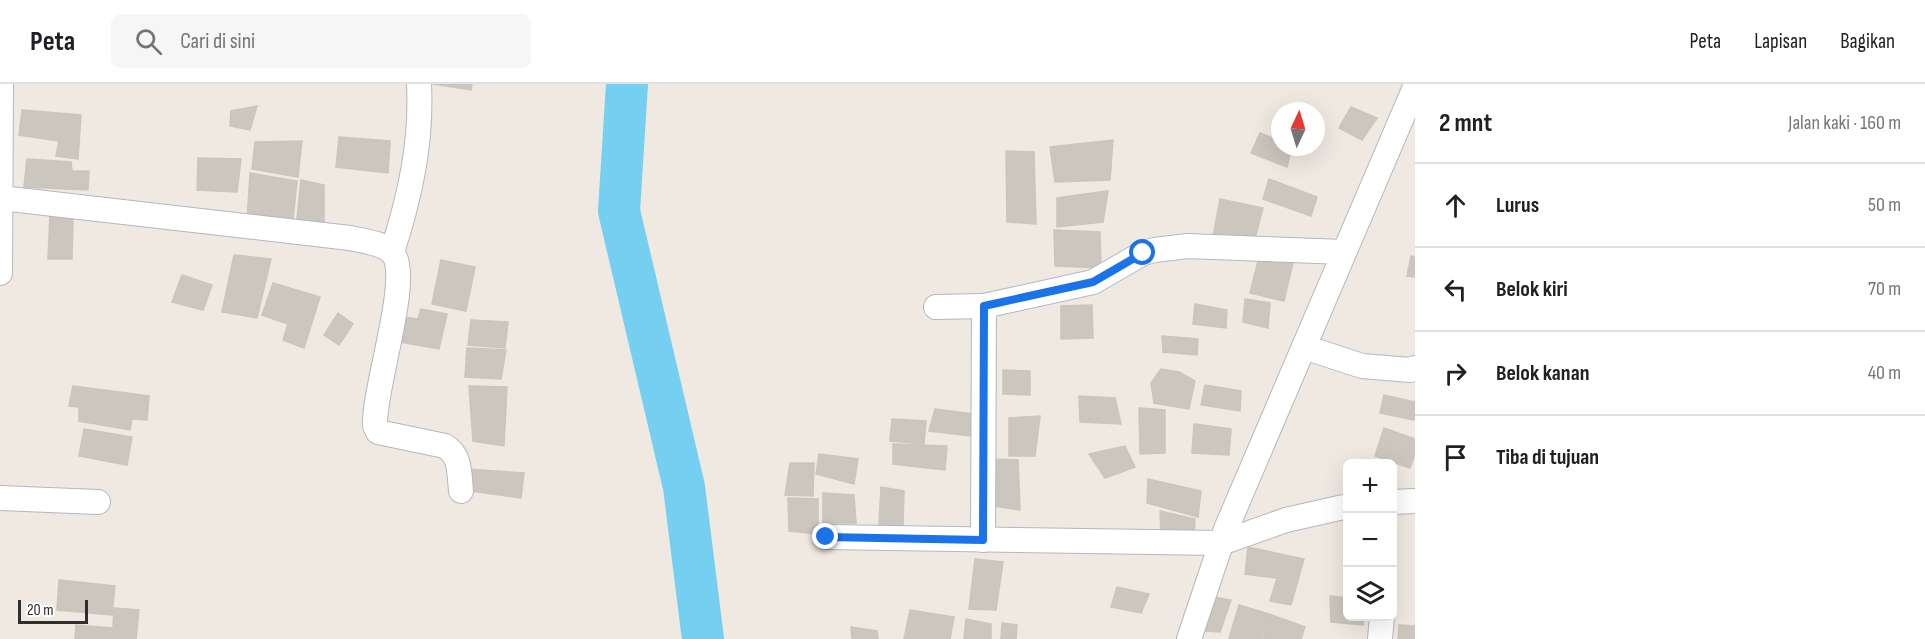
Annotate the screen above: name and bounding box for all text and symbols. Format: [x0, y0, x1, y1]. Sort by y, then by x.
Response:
search box [111, 14, 531, 68]
text: Peta [30, 25, 75, 58]
icon: search [132, 25, 165, 58]
text: Cari di sini [180, 28, 255, 55]
text: Peta [1690, 29, 1721, 54]
text: Lapisan [1754, 29, 1807, 54]
text: Bagikan [1840, 29, 1895, 54]
north arrow [1271, 102, 1325, 156]
text: 2 mnt [1439, 108, 1492, 139]
text: Jalan kaki · 160 m [1788, 111, 1901, 135]
icon: ahead [1439, 189, 1472, 222]
text: Lurus [1496, 192, 1539, 219]
text: 50 m [1868, 193, 1901, 217]
route start [1129, 239, 1155, 265]
icon: left [1439, 273, 1472, 306]
text: Belok kiri [1496, 276, 1568, 303]
text: 70 m [1868, 277, 1901, 301]
icon: right [1439, 357, 1472, 390]
text: Belok kanan [1496, 360, 1589, 387]
text: 40 m [1868, 361, 1901, 385]
icon: arrive [1439, 441, 1472, 474]
text: Tiba di tujuan [1496, 444, 1599, 471]
map controls [1343, 459, 1397, 621]
button: + [1343, 459, 1397, 513]
button: − [1343, 513, 1397, 567]
route end [812, 523, 838, 549]
button: layers [1343, 567, 1397, 621]
scale bar [18, 597, 88, 624]
text: 20 m [27, 601, 54, 620]

